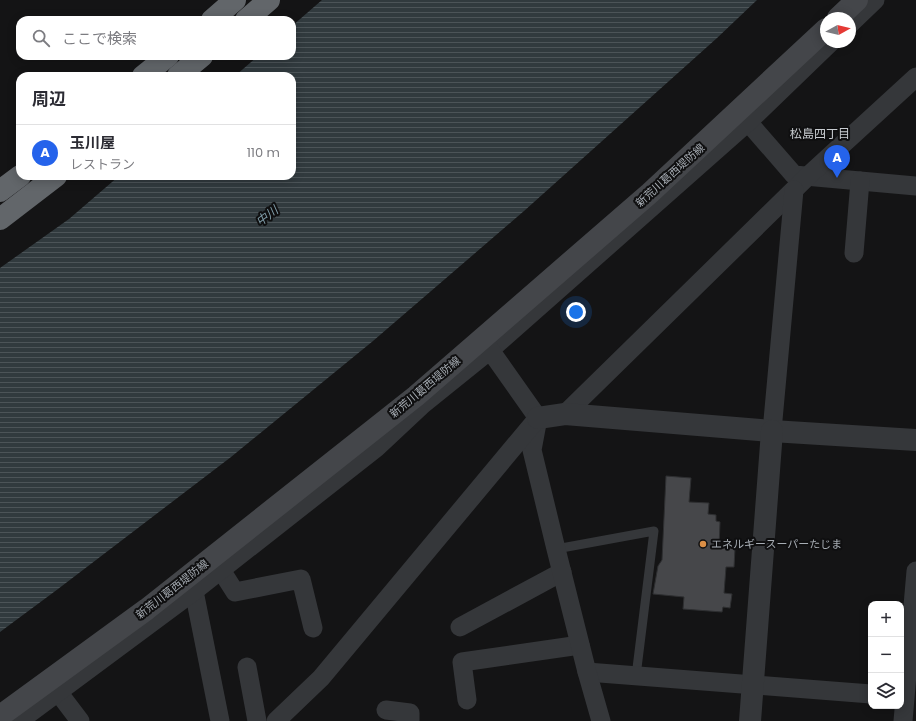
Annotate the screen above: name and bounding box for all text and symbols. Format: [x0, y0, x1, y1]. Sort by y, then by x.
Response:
north arrow [820, 12, 856, 48]
search box [16, 16, 296, 60]
icon: search [30, 27, 52, 49]
text: ここで検索 [62, 28, 137, 49]
text: 周辺 [32, 87, 66, 111]
district label: 松島四丁目 [790, 125, 850, 142]
text: 玉川屋 [70, 132, 115, 153]
street label: 新荒川葛西堤防線 [632, 140, 708, 210]
text: A [40, 143, 50, 162]
text: 110 m [247, 143, 280, 162]
pin: A [824, 145, 850, 178]
text: レストラン [70, 155, 135, 174]
water label: 中川 [252, 200, 283, 230]
your location [566, 302, 586, 322]
street label: 新荒川葛西堤防線 [386, 353, 464, 421]
place label: エネルギースーパーたじま [711, 536, 842, 552]
marker: エネルギースーパーたじま [698, 539, 708, 549]
street label: 新荒川葛西堤防線 [132, 556, 212, 622]
map controls [868, 601, 904, 709]
button: + [868, 601, 904, 637]
button: − [868, 637, 904, 673]
button: layers [868, 673, 904, 709]

